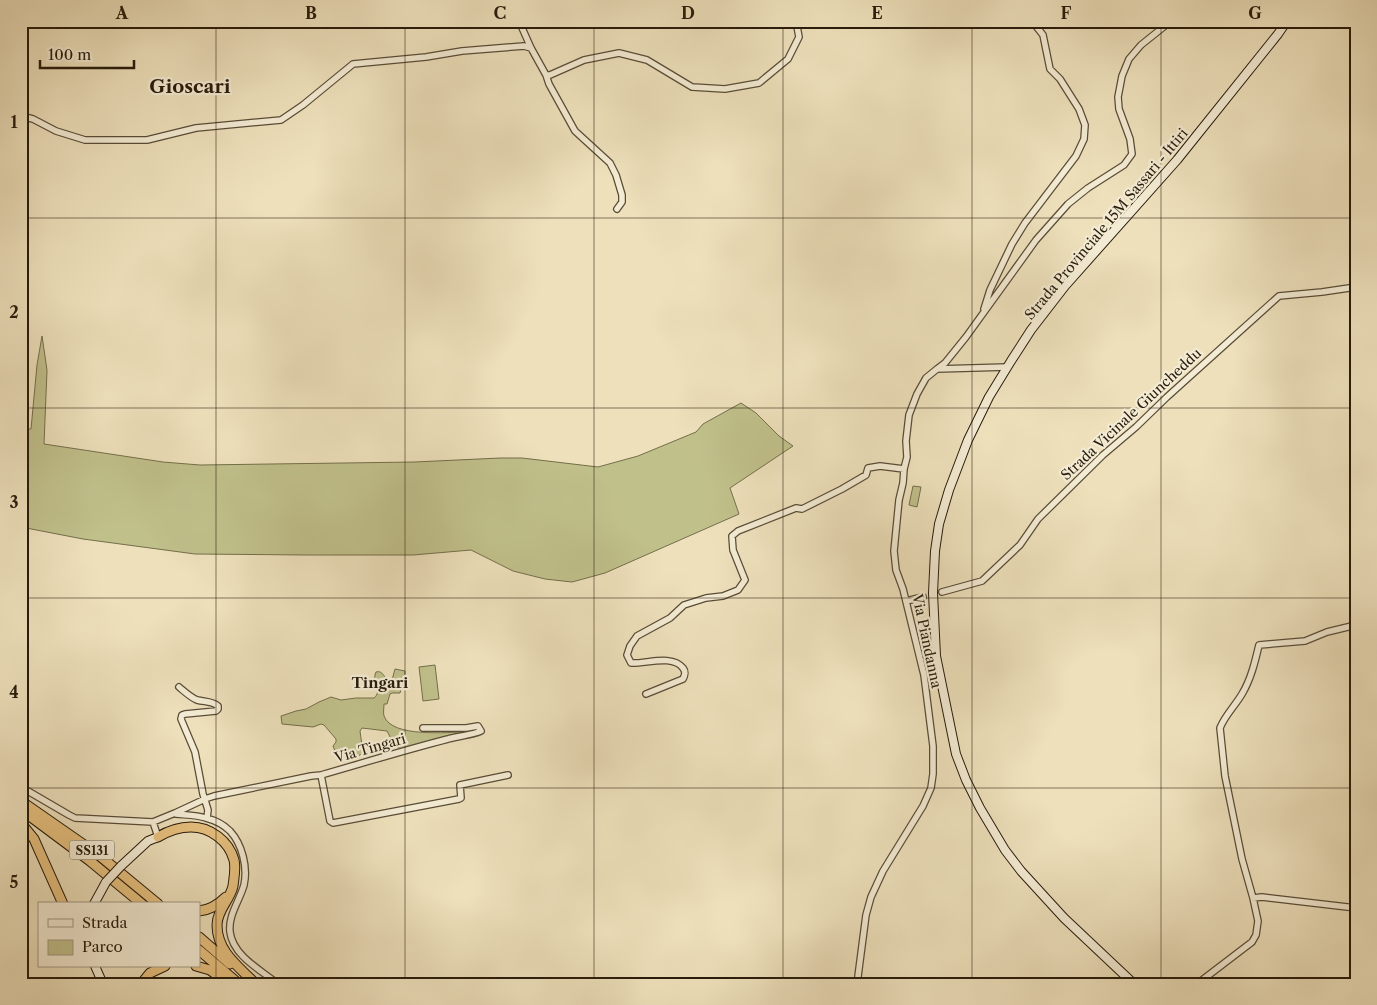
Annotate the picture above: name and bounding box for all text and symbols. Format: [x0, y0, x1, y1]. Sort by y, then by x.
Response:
text: A [115, 3, 129, 23]
text: B [305, 3, 317, 23]
text: C [494, 3, 506, 23]
text: D [681, 3, 695, 23]
text: E [871, 3, 883, 23]
text: F [1061, 3, 1072, 23]
text: G [1248, 3, 1262, 23]
scale bar [40, 38, 134, 70]
text: 100 m [48, 45, 91, 64]
district label: Gioscari [149, 75, 231, 98]
text: 1 [10, 112, 18, 132]
street label: Strada Provinciale 15M Sassari - Ittiri [1021, 125, 1191, 323]
text: 2 [9, 302, 19, 322]
street label: Strada Vicinale Giuncheddu [1057, 344, 1205, 484]
text: 3 [9, 492, 19, 512]
street label: Via Piandanna [908, 591, 946, 690]
district label: Tingari [352, 673, 409, 692]
text: 4 [9, 682, 19, 702]
street label: Via Tingari [331, 729, 408, 767]
road number: SS131 [70, 840, 114, 860]
text: 5 [10, 872, 19, 892]
legend [38, 902, 200, 968]
text: Strada [82, 913, 128, 932]
text: Parco [82, 937, 123, 956]

